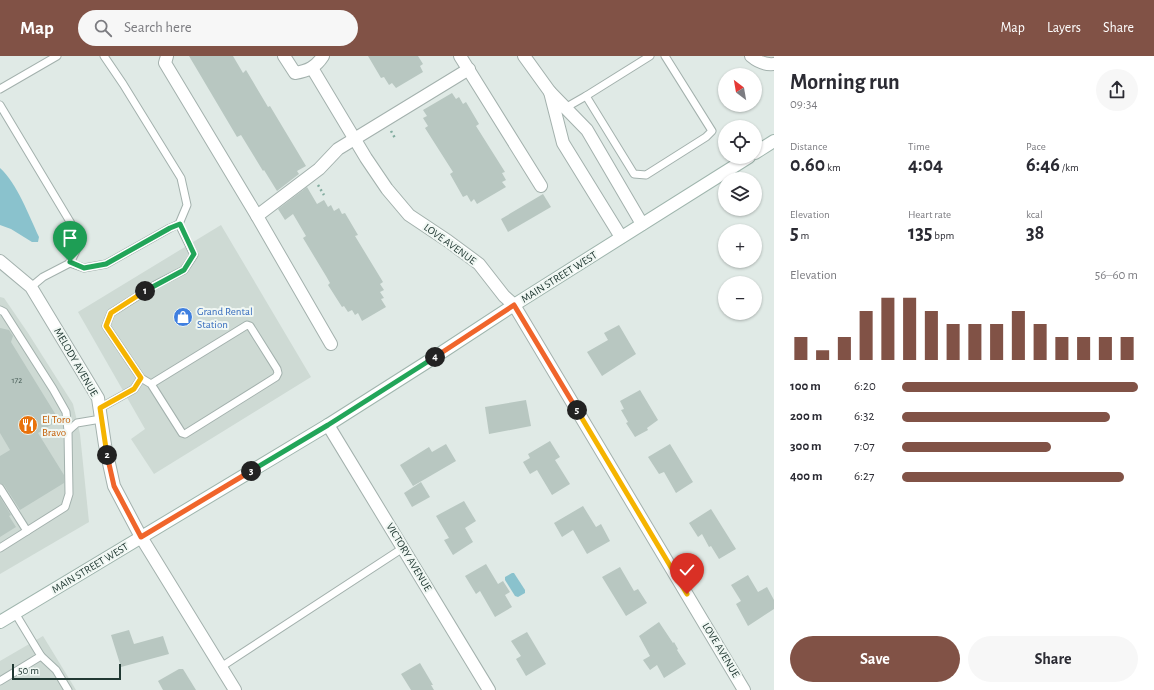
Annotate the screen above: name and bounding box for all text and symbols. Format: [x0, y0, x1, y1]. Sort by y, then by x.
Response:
search box [78, 10, 358, 46]
icon: search [92, 17, 114, 39]
text: Map [20, 19, 54, 38]
text: Search here [124, 20, 192, 35]
text: Map [1000, 21, 1025, 35]
text: Layers [1047, 21, 1081, 35]
text: Share [1103, 21, 1134, 35]
north arrow [718, 68, 762, 112]
map controls [718, 68, 762, 320]
button: share [1096, 69, 1138, 111]
text: Morning run [790, 71, 900, 93]
text: 09:34 [790, 98, 818, 111]
button: locate [718, 120, 762, 164]
text: Distance [790, 141, 827, 152]
text: Time [908, 141, 930, 152]
text: Pace [1026, 141, 1046, 152]
text: 0.60 [790, 155, 825, 175]
text: 4:04 [908, 155, 943, 175]
text: 6:46 [1026, 155, 1060, 175]
text: km [825, 162, 841, 173]
text: /km [1060, 162, 1079, 173]
button: layers [718, 172, 762, 216]
text: Elevation [790, 209, 830, 220]
text: Heart rate [908, 209, 951, 220]
text: kcal [1026, 209, 1043, 220]
pin [53, 221, 87, 262]
street label: LOVE AVENUE [422, 221, 479, 267]
text: 5 [790, 223, 799, 243]
text: 135 [908, 223, 932, 243]
text: 38 [1026, 223, 1044, 243]
button: + [718, 224, 762, 268]
icon: arrive [59, 227, 81, 249]
text: m [799, 230, 809, 241]
text: bpm [932, 230, 954, 241]
street label: MAIN STREET WEST [519, 249, 599, 305]
text: Elevation [790, 269, 837, 282]
text: 56–60 m [1095, 269, 1138, 282]
button: − [718, 276, 762, 320]
pin: 1 [135, 281, 155, 301]
text: 1 [143, 285, 147, 296]
shop icon: Grand Rental Station [172, 306, 194, 328]
place label: Grand Rental Station [197, 306, 253, 330]
street label: MELODY AVENUE [52, 326, 100, 399]
pin: 4 [425, 347, 445, 367]
text: 4 [432, 351, 438, 362]
house number: 172 [12, 376, 22, 385]
text: 100 m [790, 380, 821, 393]
text: 6:20 [854, 380, 876, 393]
pin: 5 [567, 400, 587, 420]
text: 5 [575, 404, 579, 415]
text: 200 m [790, 410, 822, 423]
text: 6:32 [854, 410, 874, 423]
restaurant icon: El Toro Bravo [17, 414, 39, 436]
place label: El Toro Bravo [42, 414, 71, 438]
text: 300 m [790, 440, 822, 453]
text: 7:07 [854, 440, 875, 453]
pin: 2 [97, 445, 117, 465]
text: 2 [104, 449, 110, 460]
pin: 3 [241, 461, 261, 481]
text: 3 [249, 465, 253, 476]
text: 400 m [790, 470, 823, 483]
text: 6:27 [854, 470, 874, 483]
street label: VICTORY AVENUE [384, 521, 434, 594]
street label: MAIN STREET WEST [50, 541, 131, 595]
pin [670, 553, 704, 594]
icon: check [676, 559, 698, 581]
street label: LOVE AVENUE [700, 621, 742, 680]
button: Save [790, 636, 960, 682]
button: Share [968, 636, 1138, 682]
scale bar [12, 662, 121, 681]
text: 50 m [18, 665, 39, 676]

